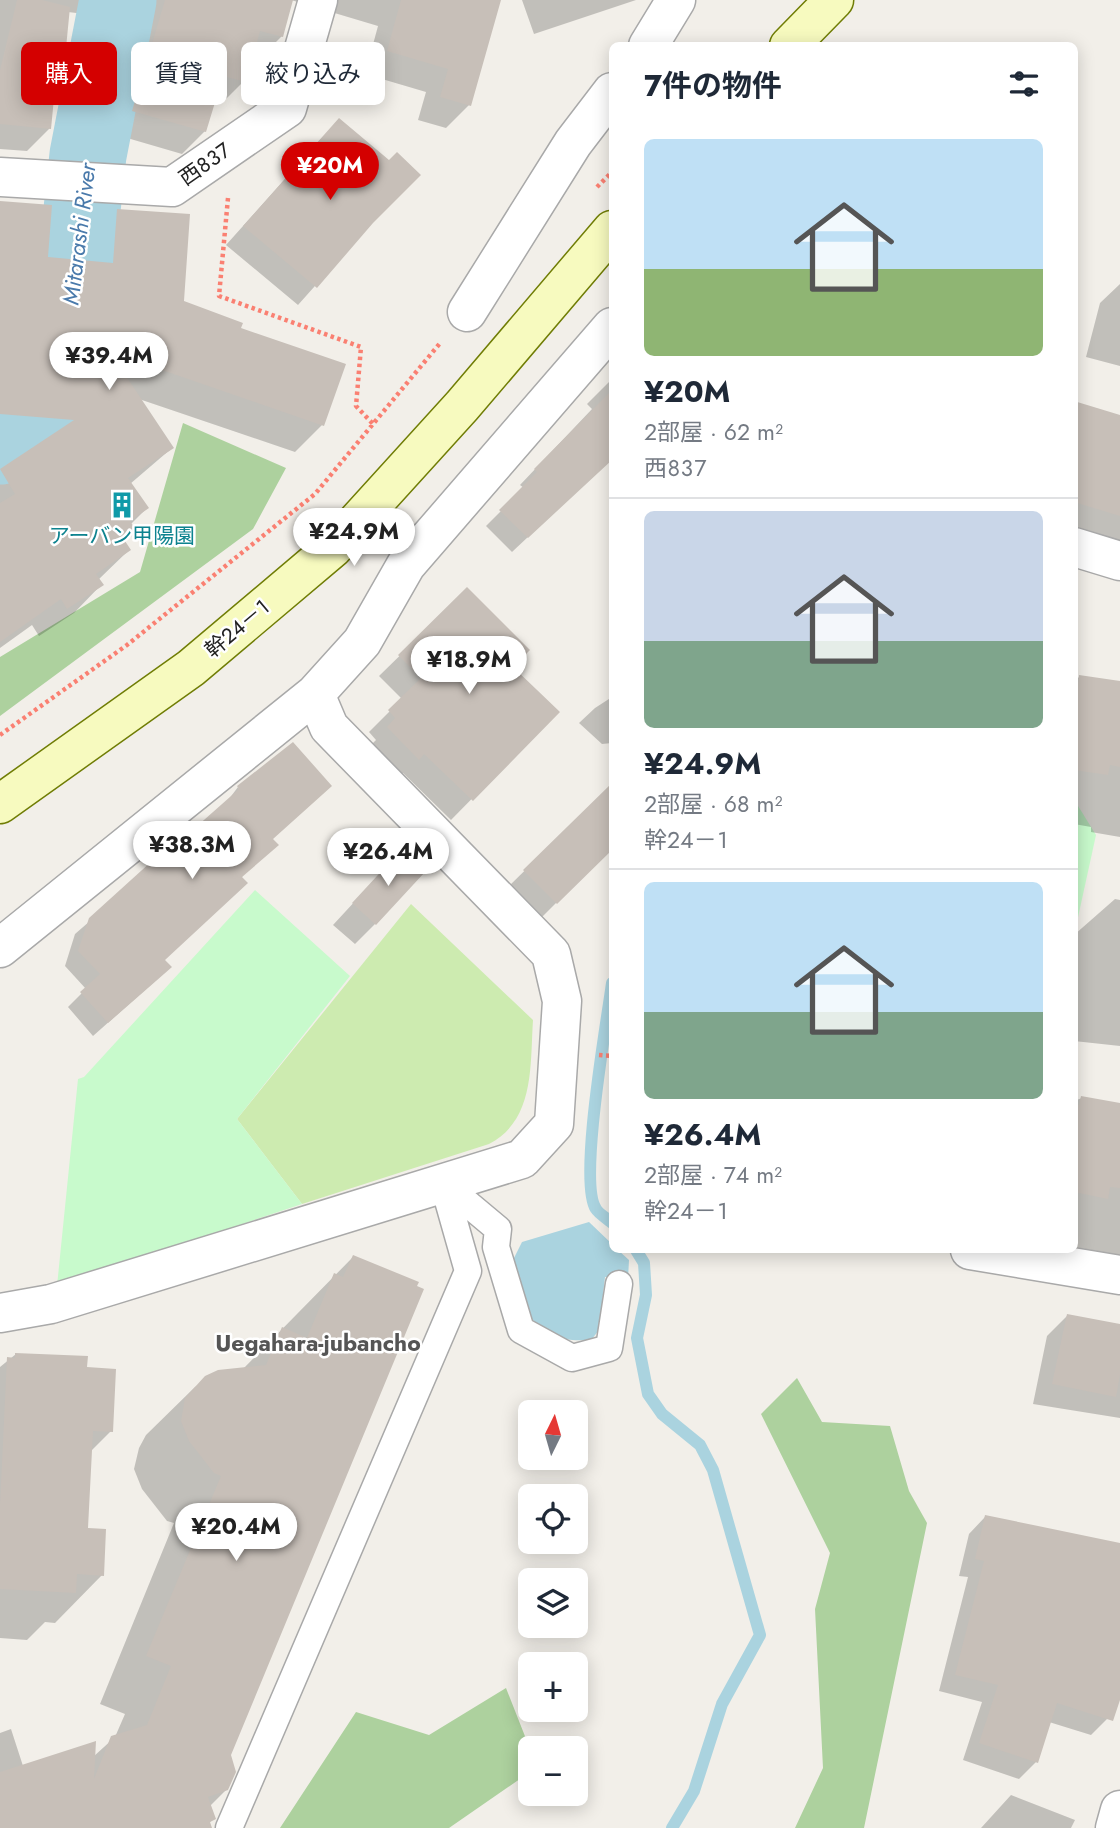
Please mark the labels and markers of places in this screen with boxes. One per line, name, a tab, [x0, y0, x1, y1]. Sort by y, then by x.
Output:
pin: ¥20M	[289, 142, 371, 202]
pin: ¥39.4M	[52, 332, 166, 392]
building icon: アーバン甲陽園	[107, 490, 137, 520]
pin: ¥24.9M	[297, 508, 411, 568]
place label: アーバン甲陽園	[49, 521, 195, 551]
pin: ¥18.9M	[412, 636, 526, 696]
pin: ¥38.3M	[135, 822, 249, 881]
pin: ¥26.4M	[331, 828, 445, 888]
pin: ¥20.4M	[179, 1504, 293, 1563]

